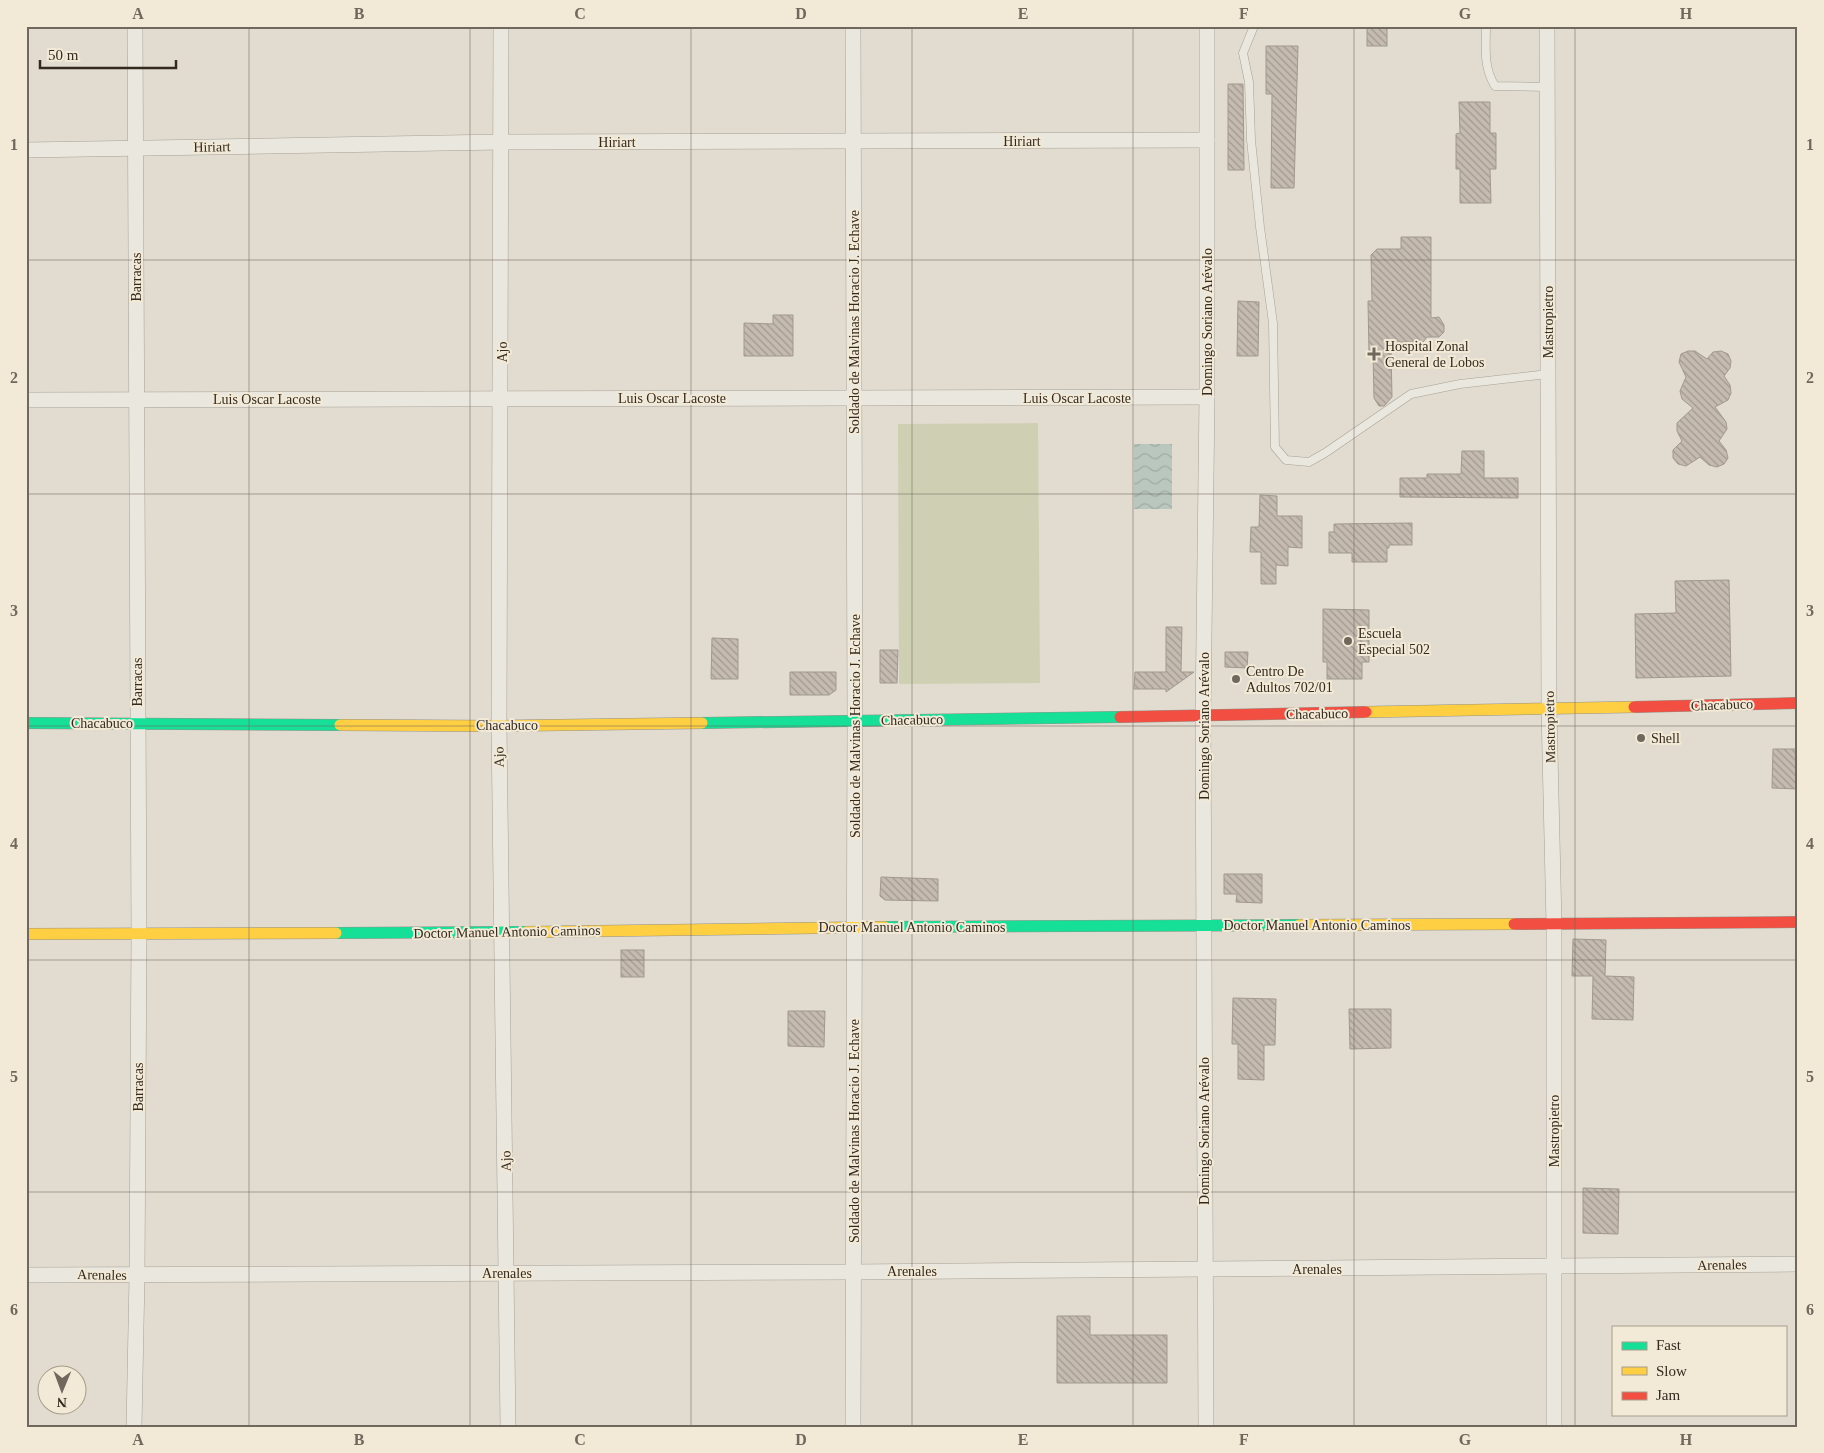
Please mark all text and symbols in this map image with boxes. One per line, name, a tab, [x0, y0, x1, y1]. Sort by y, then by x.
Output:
text: A	[132, 5, 144, 22]
text: B	[354, 5, 365, 22]
text: C	[574, 5, 586, 22]
text: D	[795, 5, 807, 22]
text: E	[1018, 5, 1028, 22]
text: F	[1239, 5, 1249, 22]
text: G	[1459, 5, 1472, 22]
text: H	[1680, 5, 1693, 22]
scale bar	[40, 38, 176, 70]
text: 50 m	[48, 47, 79, 63]
street label: Hiriart	[1003, 134, 1041, 149]
street label: Hiriart	[598, 135, 636, 150]
text: 1	[10, 136, 18, 153]
text: 1	[1806, 136, 1814, 153]
street label: Hiriart	[193, 139, 231, 155]
street label: Soldado de Malvinas Horacio J. Echave	[847, 210, 862, 434]
street label: Domingo Soriano Arévalo	[1200, 248, 1215, 396]
street label: Barracas	[129, 253, 144, 301]
street label: Mastropietro	[1541, 286, 1556, 358]
place label: Hospital Zonal General de Lobos	[1385, 339, 1485, 370]
street label: Ajo	[495, 342, 510, 363]
marker: Hospital Zonal General de Lobos	[1367, 347, 1381, 361]
text: 2	[10, 369, 18, 386]
text: 2	[1806, 369, 1814, 386]
street label: Luis Oscar Lacoste	[618, 391, 726, 406]
street label: Luis Oscar Lacoste	[1023, 391, 1131, 406]
street label: Luis Oscar Lacoste	[213, 392, 321, 407]
text: 3	[10, 602, 18, 619]
text: 3	[1806, 602, 1814, 619]
street label: Soldado de Malvinas Horacio J. Echave	[848, 614, 863, 838]
place label: Escuela Especial 502	[1358, 626, 1430, 657]
marker: Escuela Especial 502	[1342, 635, 1354, 647]
street label: Domingo Soriano Arévalo	[1197, 652, 1212, 800]
street label: Barracas	[130, 658, 145, 706]
place label: Centro De Adultos 702/01	[1246, 664, 1333, 695]
marker: Centro De Adultos 702/01	[1230, 673, 1242, 685]
street label: Mastropietro	[1542, 691, 1558, 763]
street label: Chacabuco	[1691, 696, 1753, 714]
street label: Chacabuco	[1286, 706, 1348, 722]
street label: Chacabuco	[881, 712, 943, 728]
street label: Chacabuco	[71, 716, 133, 731]
street label: Chacabuco	[476, 718, 538, 733]
place label: Shell	[1651, 731, 1680, 746]
marker: Shell	[1635, 732, 1647, 744]
street label: Ajo	[491, 746, 507, 768]
text: 4	[10, 835, 18, 852]
text: 4	[1806, 835, 1814, 852]
street label: Doctor Manuel Antonio Caminos	[1223, 918, 1411, 933]
street label: Doctor Manuel Antonio Caminos	[818, 920, 1006, 935]
street label: Doctor Manuel Antonio Caminos	[413, 923, 601, 941]
street label: Soldado de Malvinas Horacio J. Echave	[847, 1019, 862, 1243]
street label: Domingo Soriano Arévalo	[1197, 1057, 1212, 1205]
street label: Barracas	[131, 1063, 146, 1111]
text: 5	[10, 1068, 18, 1085]
text: 5	[1806, 1068, 1814, 1085]
street label: Mastropietro	[1547, 1095, 1562, 1167]
street label: Ajo	[498, 1150, 514, 1172]
street label: Arenales	[1697, 1257, 1747, 1273]
street label: Arenales	[1292, 1262, 1342, 1277]
street label: Arenales	[887, 1264, 937, 1279]
street label: Arenales	[482, 1266, 532, 1281]
street label: Arenales	[77, 1267, 127, 1283]
text: 6	[10, 1301, 18, 1318]
text: 6	[1806, 1301, 1814, 1318]
legend	[1612, 1326, 1786, 1416]
text: Fast	[1656, 1337, 1682, 1353]
text: Slow	[1656, 1363, 1687, 1379]
north arrow	[38, 1366, 88, 1416]
text: Jam	[1656, 1387, 1680, 1403]
text: N	[57, 1395, 67, 1410]
text: A	[132, 1431, 144, 1448]
text: B	[354, 1431, 365, 1448]
text: C	[574, 1431, 586, 1448]
text: D	[795, 1431, 807, 1448]
text: E	[1018, 1431, 1028, 1448]
text: F	[1239, 1431, 1249, 1448]
text: G	[1459, 1431, 1472, 1448]
text: H	[1680, 1431, 1693, 1448]

